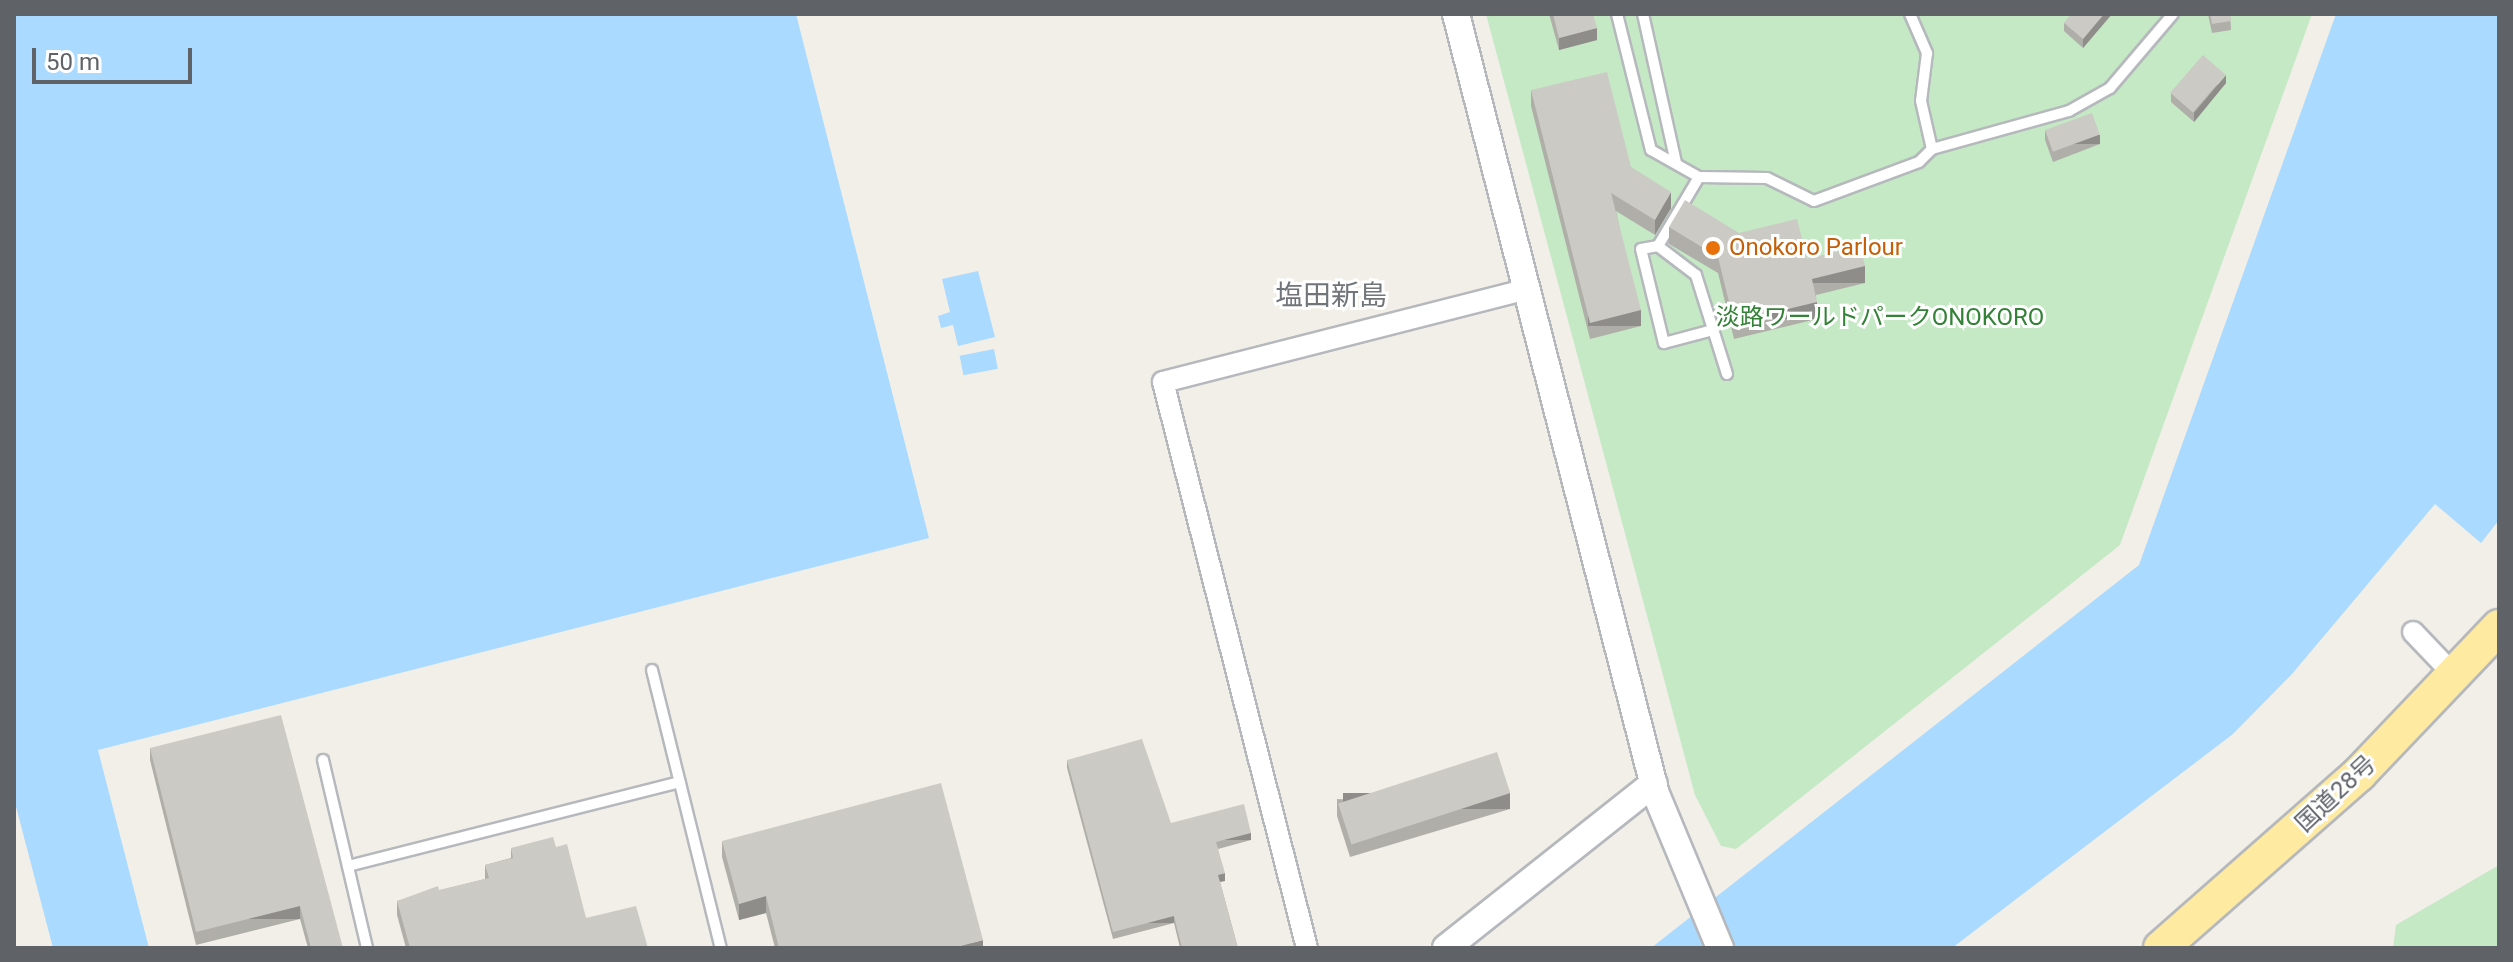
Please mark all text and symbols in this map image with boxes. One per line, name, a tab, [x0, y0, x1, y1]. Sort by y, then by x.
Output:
scale bar	[36, 32, 196, 82]
text: 50 m	[46, 48, 100, 76]
place label: Onokoro Parlour	[1729, 234, 1903, 262]
marker: Onokoro Parlour	[1704, 239, 1722, 257]
district label: 塩田新島	[1275, 279, 1387, 313]
park label: 淡路ワールドパークONOKORO	[1716, 304, 2044, 332]
street label: 国道28号	[2290, 750, 2382, 838]

